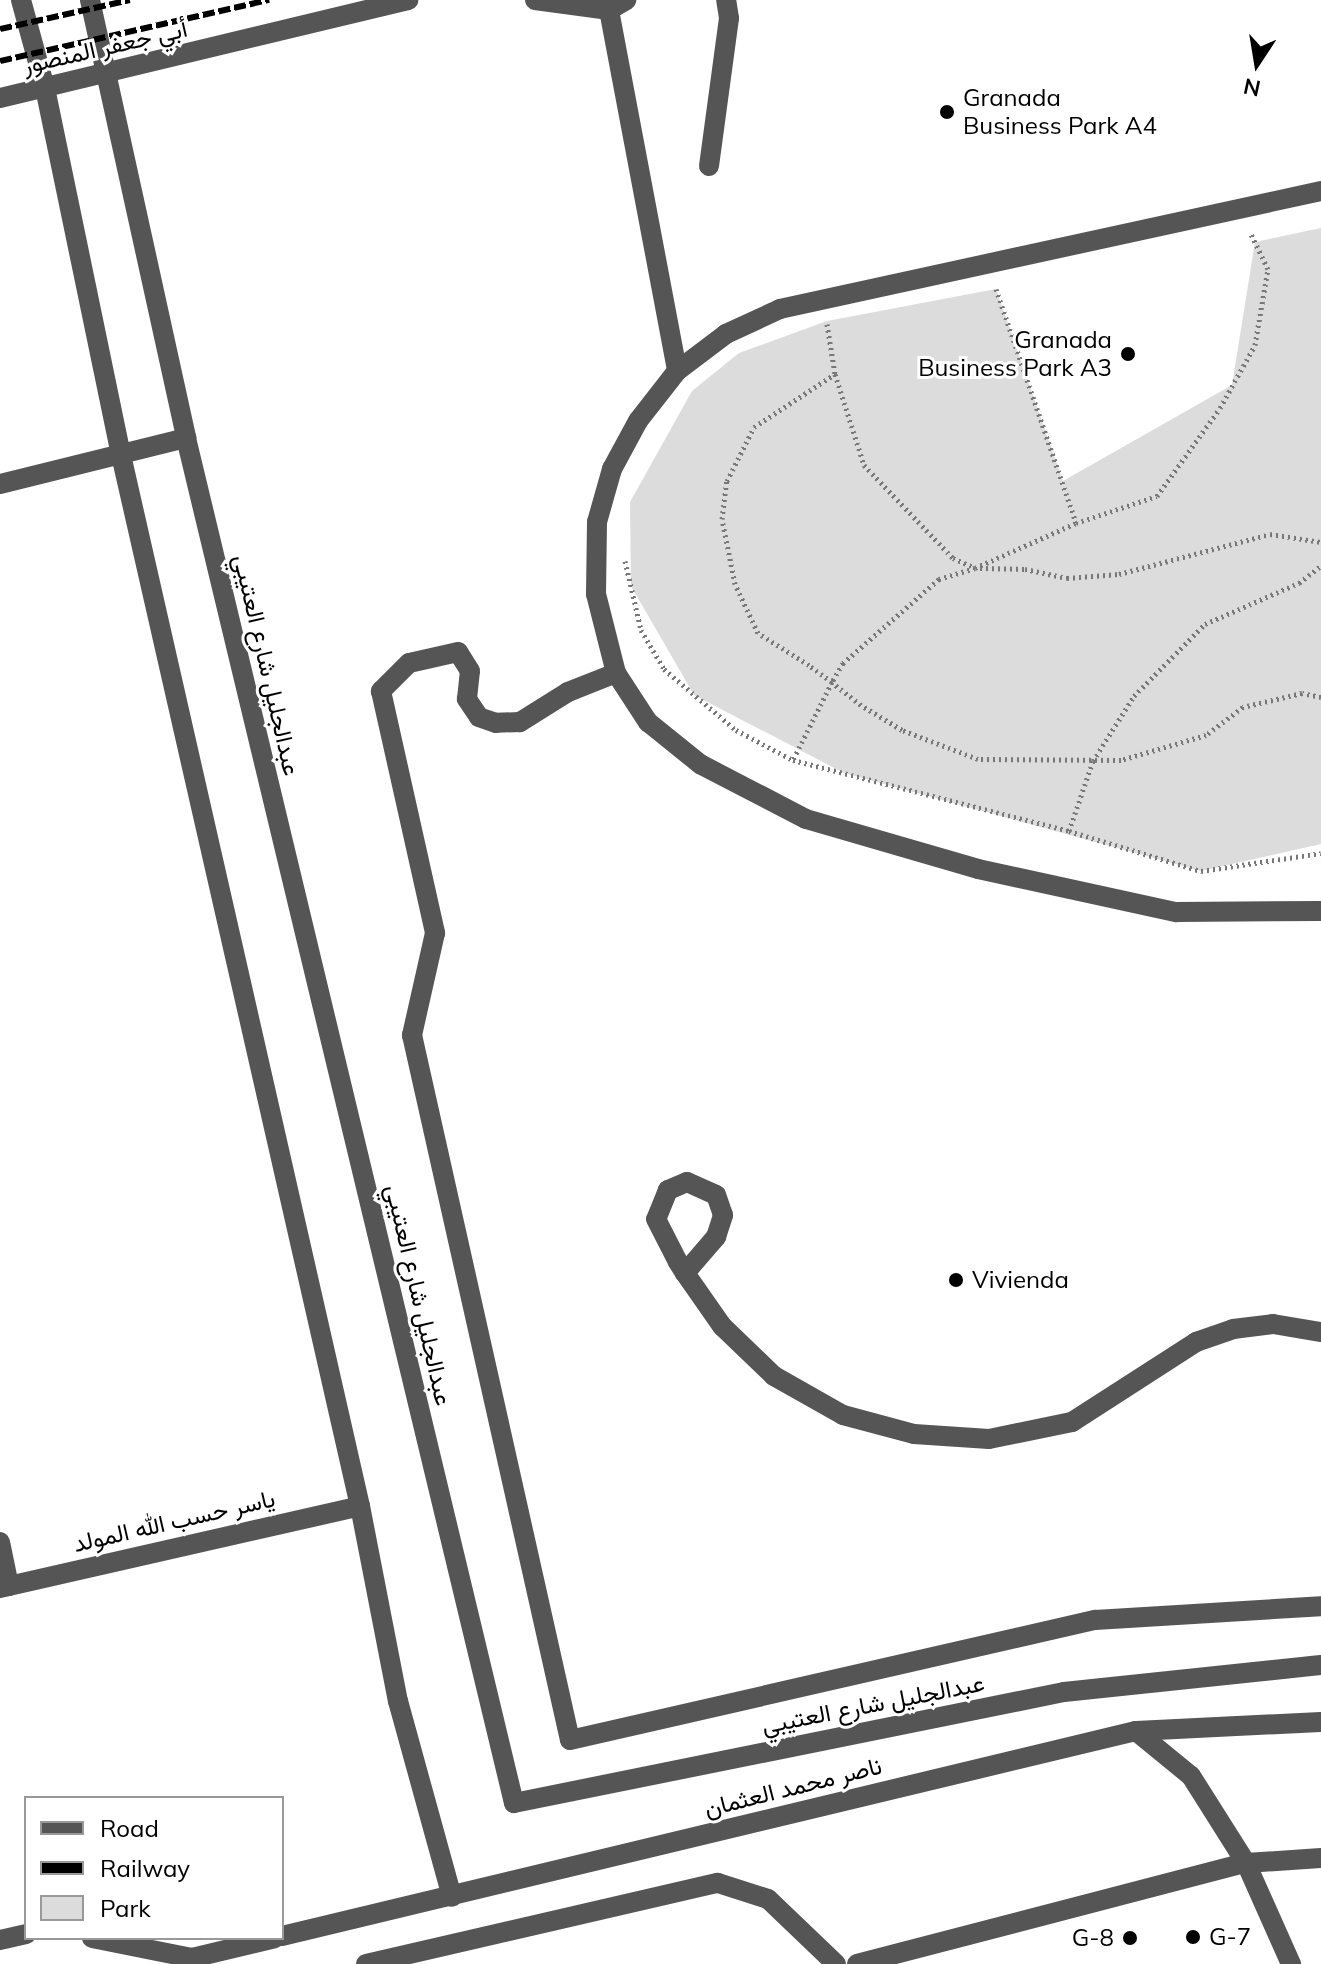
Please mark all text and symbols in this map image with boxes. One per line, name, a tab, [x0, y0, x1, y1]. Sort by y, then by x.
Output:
street label: أبي جعفر المنصور	[20, 14, 190, 80]
north arrow	[1217, 24, 1297, 104]
text: N	[1241, 72, 1263, 103]
place label: Granada Business Park A4	[963, 84, 1157, 140]
marker: Granada Business Park A4	[938, 103, 956, 121]
place label: Granada Business Park A3	[918, 326, 1112, 382]
marker: Granada Business Park A3	[1119, 345, 1137, 363]
street label: عبدالجليل شارع العتيبي	[228, 552, 306, 778]
street label: عبدالجليل شارع العتيبي	[380, 1182, 458, 1408]
place label: Vivienda	[972, 1266, 1069, 1294]
marker: Vivienda	[947, 1271, 965, 1289]
street label: ياسر حسب الله المولد	[70, 1484, 278, 1558]
street label: عبدالجليل شارع العتيبي	[759, 1668, 987, 1740]
street label: ناصر محمد العثمان	[701, 1751, 885, 1823]
legend	[24, 1796, 284, 1940]
text: Road	[100, 1813, 159, 1843]
text: Railway	[100, 1853, 190, 1883]
text: Park	[100, 1893, 151, 1923]
place label: G-7	[1209, 1923, 1251, 1951]
place label: G-8	[1072, 1924, 1114, 1952]
marker: G-7	[1184, 1928, 1202, 1946]
marker: G-8	[1121, 1929, 1139, 1947]

